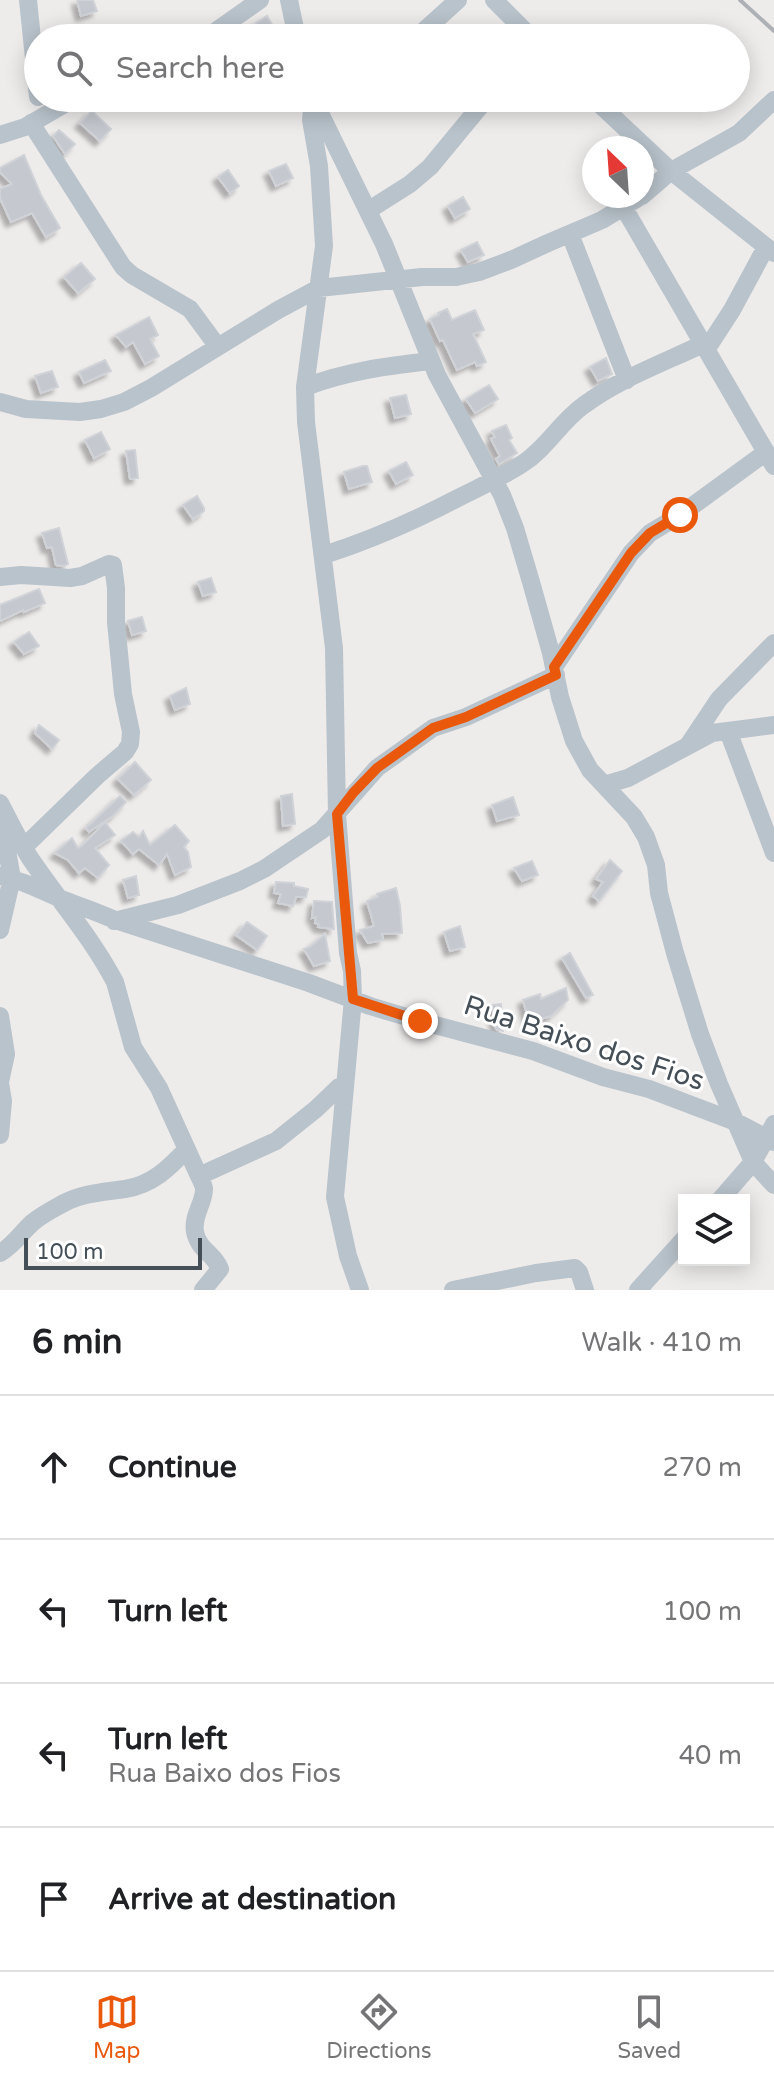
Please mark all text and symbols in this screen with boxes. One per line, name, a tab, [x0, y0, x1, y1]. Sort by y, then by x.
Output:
search box	[24, 24, 750, 112]
icon: search	[52, 46, 96, 90]
text: Search here	[116, 50, 285, 87]
north arrow	[582, 136, 654, 208]
route start	[662, 497, 698, 533]
street label: Rua Baixo dos Fios	[459, 988, 709, 1098]
route end	[402, 1003, 438, 1039]
map controls	[678, 1194, 750, 1266]
button: layers	[678, 1194, 750, 1266]
scale bar	[24, 1234, 202, 1270]
text: 100 m	[36, 1239, 103, 1265]
text: 6 min	[32, 1322, 123, 1363]
text: Walk · 410 m	[582, 1327, 742, 1358]
icon: ahead	[32, 1445, 76, 1489]
text: Continue	[108, 1449, 237, 1486]
text: 270 m	[662, 1452, 742, 1483]
icon: left	[32, 1589, 76, 1633]
text: Turn left	[108, 1593, 227, 1630]
text: 100 m	[662, 1596, 742, 1627]
text: Turn left	[108, 1721, 227, 1758]
icon: left	[32, 1733, 76, 1777]
text: 40 m	[679, 1740, 742, 1771]
text: Rua Baixo dos Fios	[108, 1758, 341, 1789]
icon: arrive	[32, 1877, 76, 1921]
text: Arrive at destination	[108, 1881, 396, 1918]
tab: Map	[93, 1990, 140, 2064]
tab: Directions	[326, 1990, 432, 2064]
tab: Saved	[617, 1990, 681, 2064]

